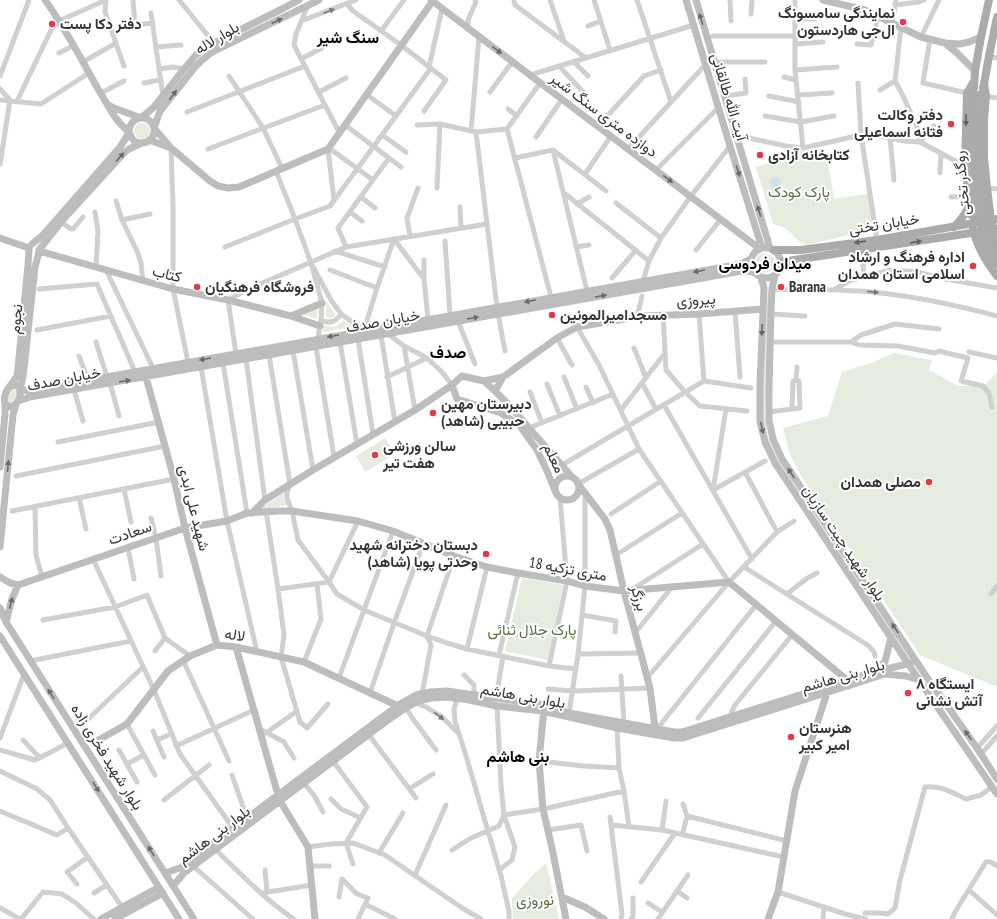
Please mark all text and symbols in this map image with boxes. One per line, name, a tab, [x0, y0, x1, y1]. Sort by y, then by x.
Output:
place label: نمایندگی سامسونگ ال‌جی هاردستون	[778, 3, 895, 39]
one-way arrow	[323, 7, 335, 13]
one-way arrow	[698, 13, 704, 25]
place label: دفتر دکا پست	[60, 14, 142, 34]
street label: بلوار لاله	[191, 17, 242, 58]
marker: نمایندگی سامسونگ ال‌جی هاردستون	[898, 17, 908, 27]
one-way arrow	[271, 18, 283, 24]
marker: دفتر دکا پست	[47, 19, 57, 29]
district label: سنگ شیر	[316, 27, 379, 48]
one-way arrow	[492, 46, 502, 54]
street label: آیت الله طالقانی	[706, 51, 752, 145]
street label: دوازده متری سنگ شیر	[546, 67, 662, 162]
one-way arrow	[168, 89, 177, 100]
place label: دفتر وکالت فتانه اسماعیلی	[854, 105, 943, 141]
one-way arrow	[963, 114, 969, 127]
marker: دفتر وکالت فتانه اسماعیلی	[946, 119, 956, 129]
place label: کتابخانه آزادی	[768, 145, 850, 164]
marker: کتابخانه آزادی	[755, 150, 765, 160]
street label: روگذر تختی	[949, 150, 975, 216]
one-way arrow	[115, 152, 125, 162]
one-way arrow	[735, 166, 741, 178]
one-way arrow	[663, 175, 673, 183]
park label: پارک کودک	[768, 182, 830, 202]
one-way arrow	[756, 204, 762, 216]
street label: خیابان تختی	[847, 209, 921, 239]
one-way arrow	[854, 239, 866, 245]
one-way arrow	[910, 239, 922, 245]
place label: اداره فرهنگ و ارشاد اسلامی استان همدان	[838, 247, 965, 283]
district label: میدان فردوسی	[718, 253, 812, 274]
street label: کتاب	[151, 261, 184, 286]
marker: اداره فرهنگ و ارشاد اسلامی استان همدان	[968, 261, 978, 271]
one-way arrow	[693, 268, 706, 274]
place label: فروشگاه فرهنگیان	[205, 277, 314, 296]
place label: Barana	[789, 277, 826, 296]
marker: فروشگاه فرهنگیان	[192, 282, 202, 292]
marker: Barana	[776, 282, 786, 292]
street label: پیروزی	[676, 289, 716, 311]
one-way arrow	[867, 289, 879, 296]
one-way arrow	[595, 292, 608, 298]
one-way arrow	[524, 298, 536, 304]
street label: نجوم	[4, 303, 28, 335]
street label: خیابان صدف	[345, 305, 421, 336]
place label: مسجدامیرالمونین	[560, 305, 667, 324]
marker: مسجدامیرالمونین	[547, 310, 557, 320]
one-way arrow	[467, 315, 480, 321]
one-way arrow	[759, 324, 765, 337]
one-way arrow	[327, 333, 339, 339]
district label: صدف	[430, 342, 466, 362]
one-way arrow	[199, 356, 211, 362]
street label: خیابان صدف	[25, 362, 102, 395]
one-way arrow	[119, 377, 131, 383]
place label: دبیرستان مهین حبیبی (شاهد)	[441, 394, 532, 430]
marker: دبیرستان مهین حبیبی (شاهد)	[428, 408, 438, 418]
one-way arrow	[760, 422, 766, 434]
place label: سالن ورزشی هفت تیر	[382, 436, 456, 472]
street label: معلم	[538, 440, 570, 476]
marker: سالن ورزشی هفت تیر	[370, 450, 380, 460]
one-way arrow	[5, 460, 12, 472]
street label: شهید علی ابدی	[174, 463, 214, 553]
one-way arrow	[787, 468, 795, 478]
place label: مصلی همدان	[841, 472, 921, 491]
marker: مصلی همدان	[924, 477, 934, 487]
street label: بلوار شهید چیت سازیان	[798, 481, 890, 605]
street label: سعادت	[106, 516, 154, 549]
place label: دبستان دخترانه شهید وحدتی پویا (شاهد)	[350, 535, 478, 572]
marker: دبستان دخترانه شهید وحدتی پویا (شاهد)	[481, 549, 491, 559]
street label: 18 متری تزکیه	[527, 552, 609, 586]
street label: برزگر	[627, 582, 652, 613]
one-way arrow	[8, 597, 14, 609]
park label: پارک جلال ثنائی	[488, 620, 576, 640]
one-way arrow	[891, 622, 898, 634]
street label: لاله	[224, 624, 247, 645]
street label: بلوار بنی هاشم	[799, 655, 887, 697]
place label: ایستگاه ۸ آتش نشانی	[916, 674, 983, 710]
street label: بلوار بنی هاشم	[479, 679, 567, 713]
one-way arrow	[48, 688, 55, 699]
marker: ایستگاه ۸ آتش نشانی	[903, 688, 913, 698]
street label: بلوار شهید فخری زاده	[66, 700, 148, 814]
one-way arrow	[434, 712, 445, 720]
place label: هنرستان امیر کبیر	[798, 718, 852, 754]
one-way arrow	[964, 730, 972, 740]
marker: هنرستان امیر کبیر	[786, 732, 796, 742]
district label: بنی هاشم	[487, 746, 550, 767]
one-way arrow	[92, 782, 100, 792]
street label: بلوار بنی هاشم	[174, 801, 254, 869]
one-way arrow	[147, 846, 155, 856]
park label: نوروزی	[516, 890, 554, 910]

